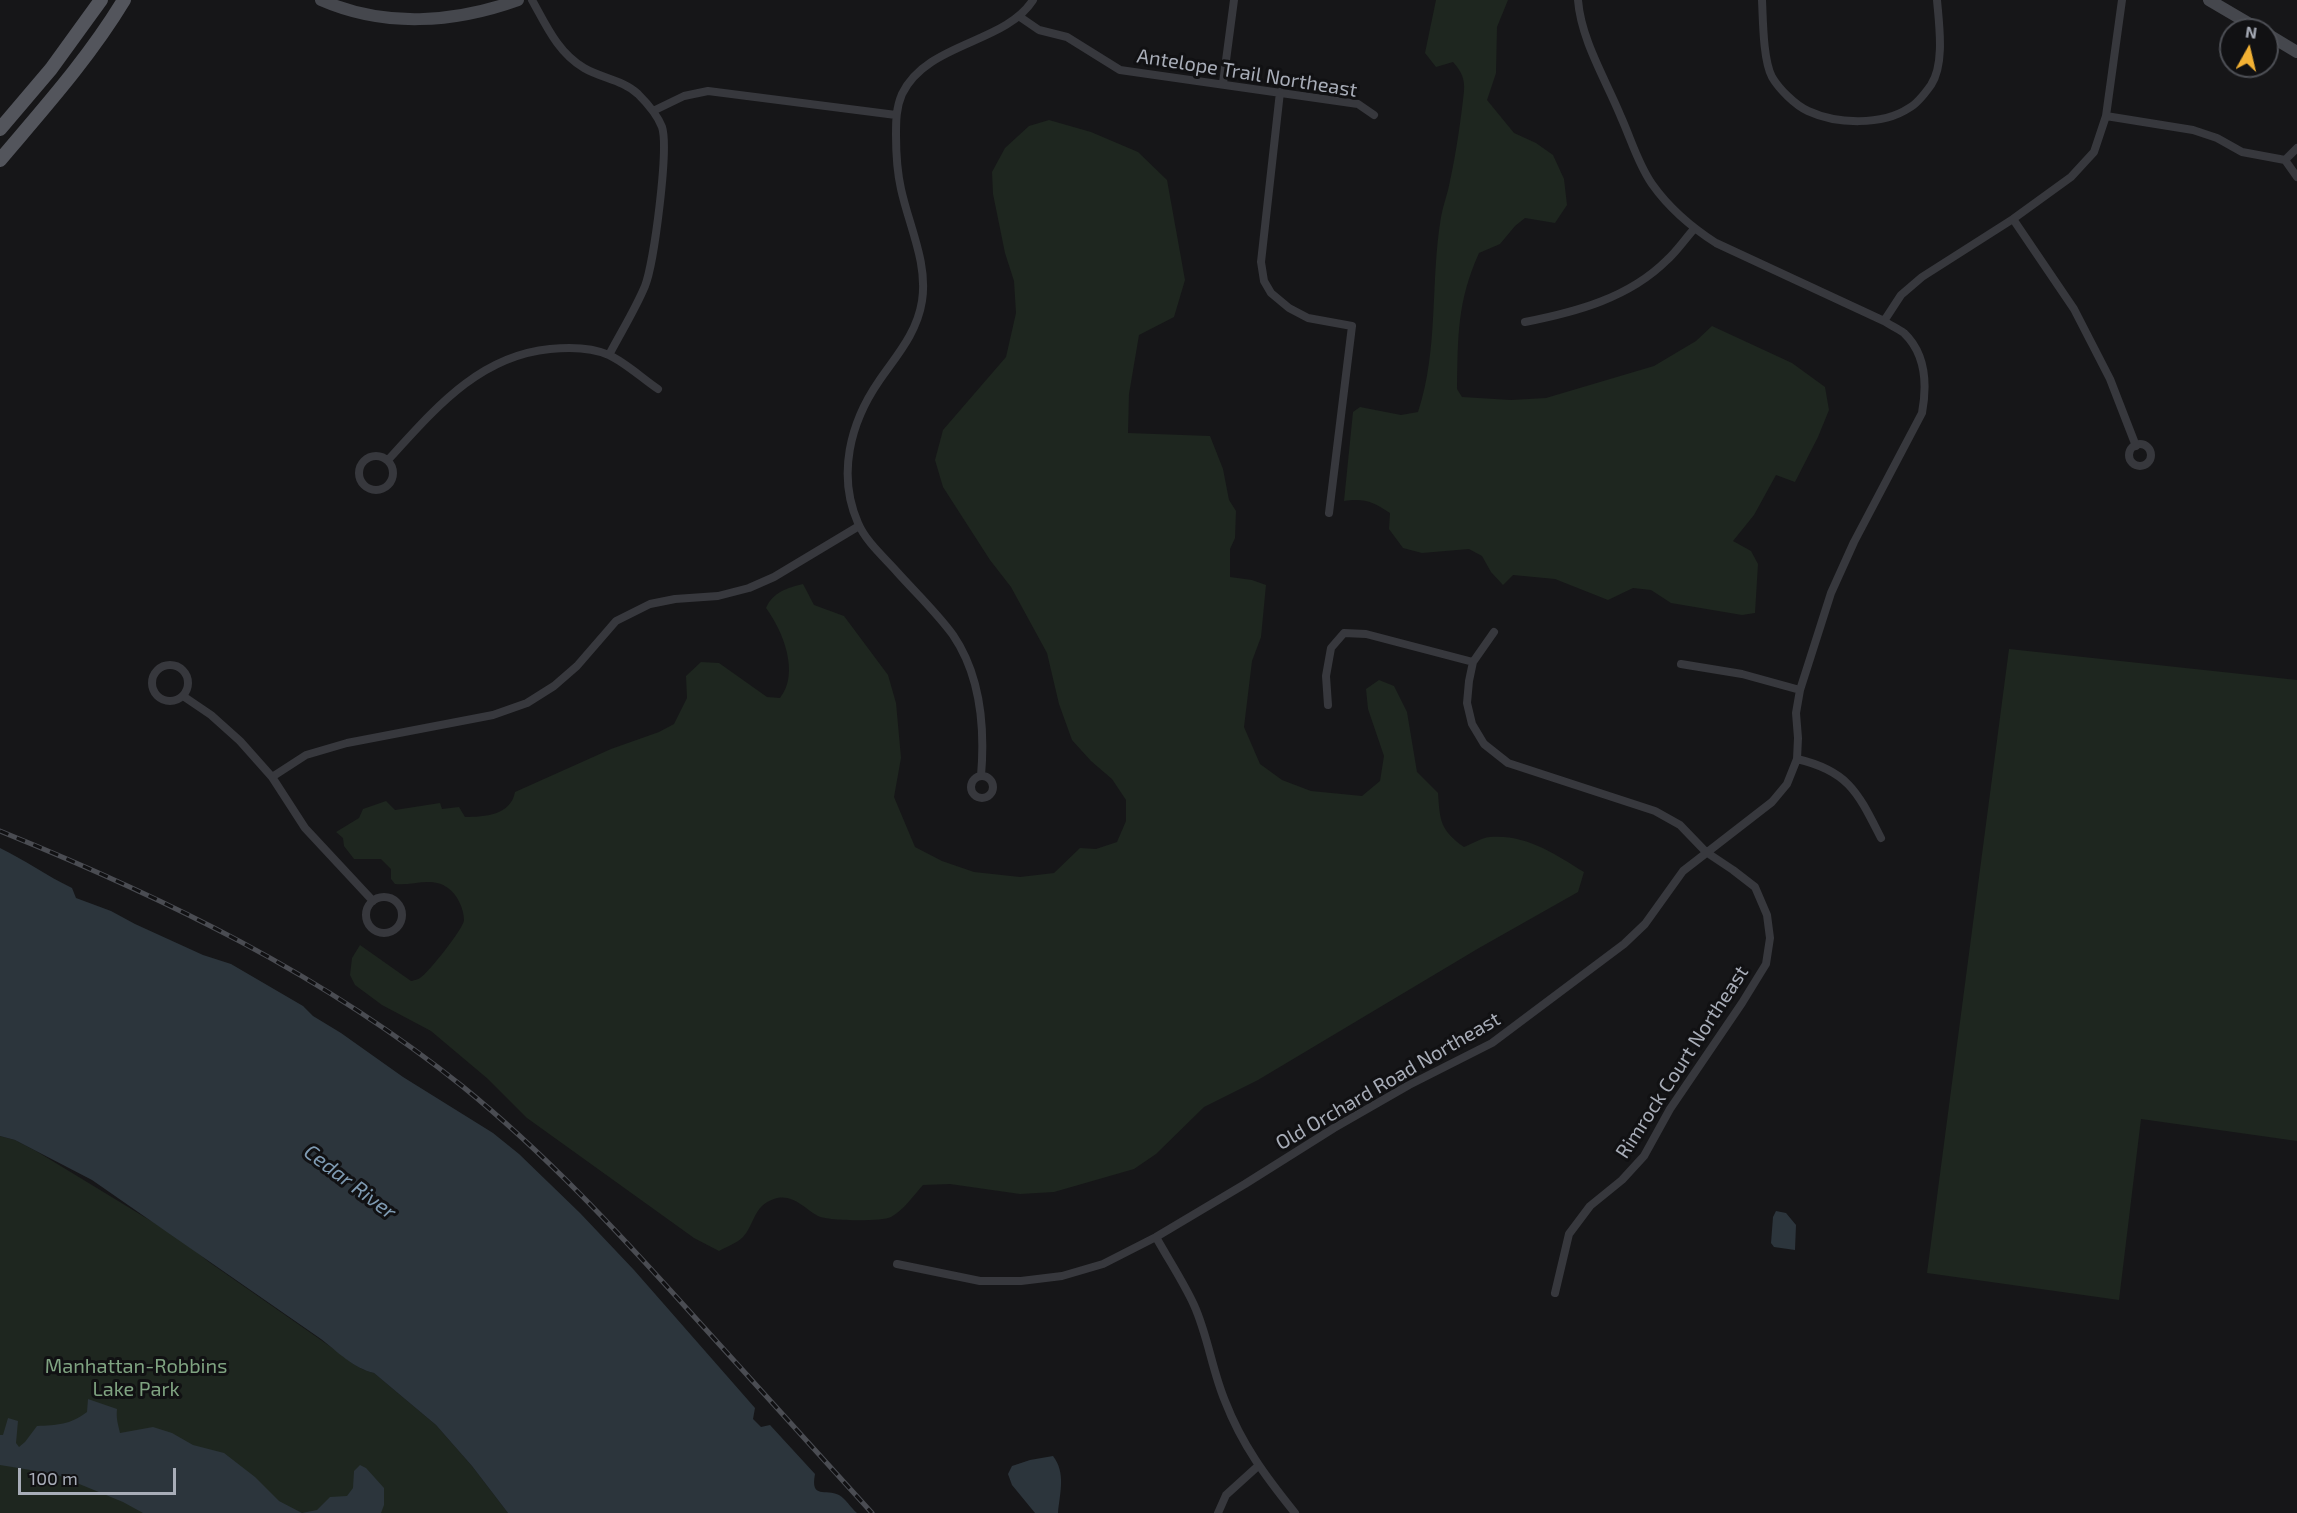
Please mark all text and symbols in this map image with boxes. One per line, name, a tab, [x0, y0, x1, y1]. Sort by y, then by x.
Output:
north arrow	[2219, 18, 2279, 78]
text: N	[2244, 21, 2258, 42]
street label: Antelope Trail Northeast	[1135, 44, 1359, 102]
street label: Rimrock Court Northeast	[1611, 961, 1753, 1163]
street label: Old Orchard Road Northeast	[1271, 1007, 1505, 1155]
water label: Cedar River	[299, 1139, 401, 1225]
park label: Manhattan-Robbins Lake Park	[45, 1354, 227, 1401]
scale bar	[21, 1456, 178, 1494]
text: 100 m	[29, 1467, 78, 1489]

